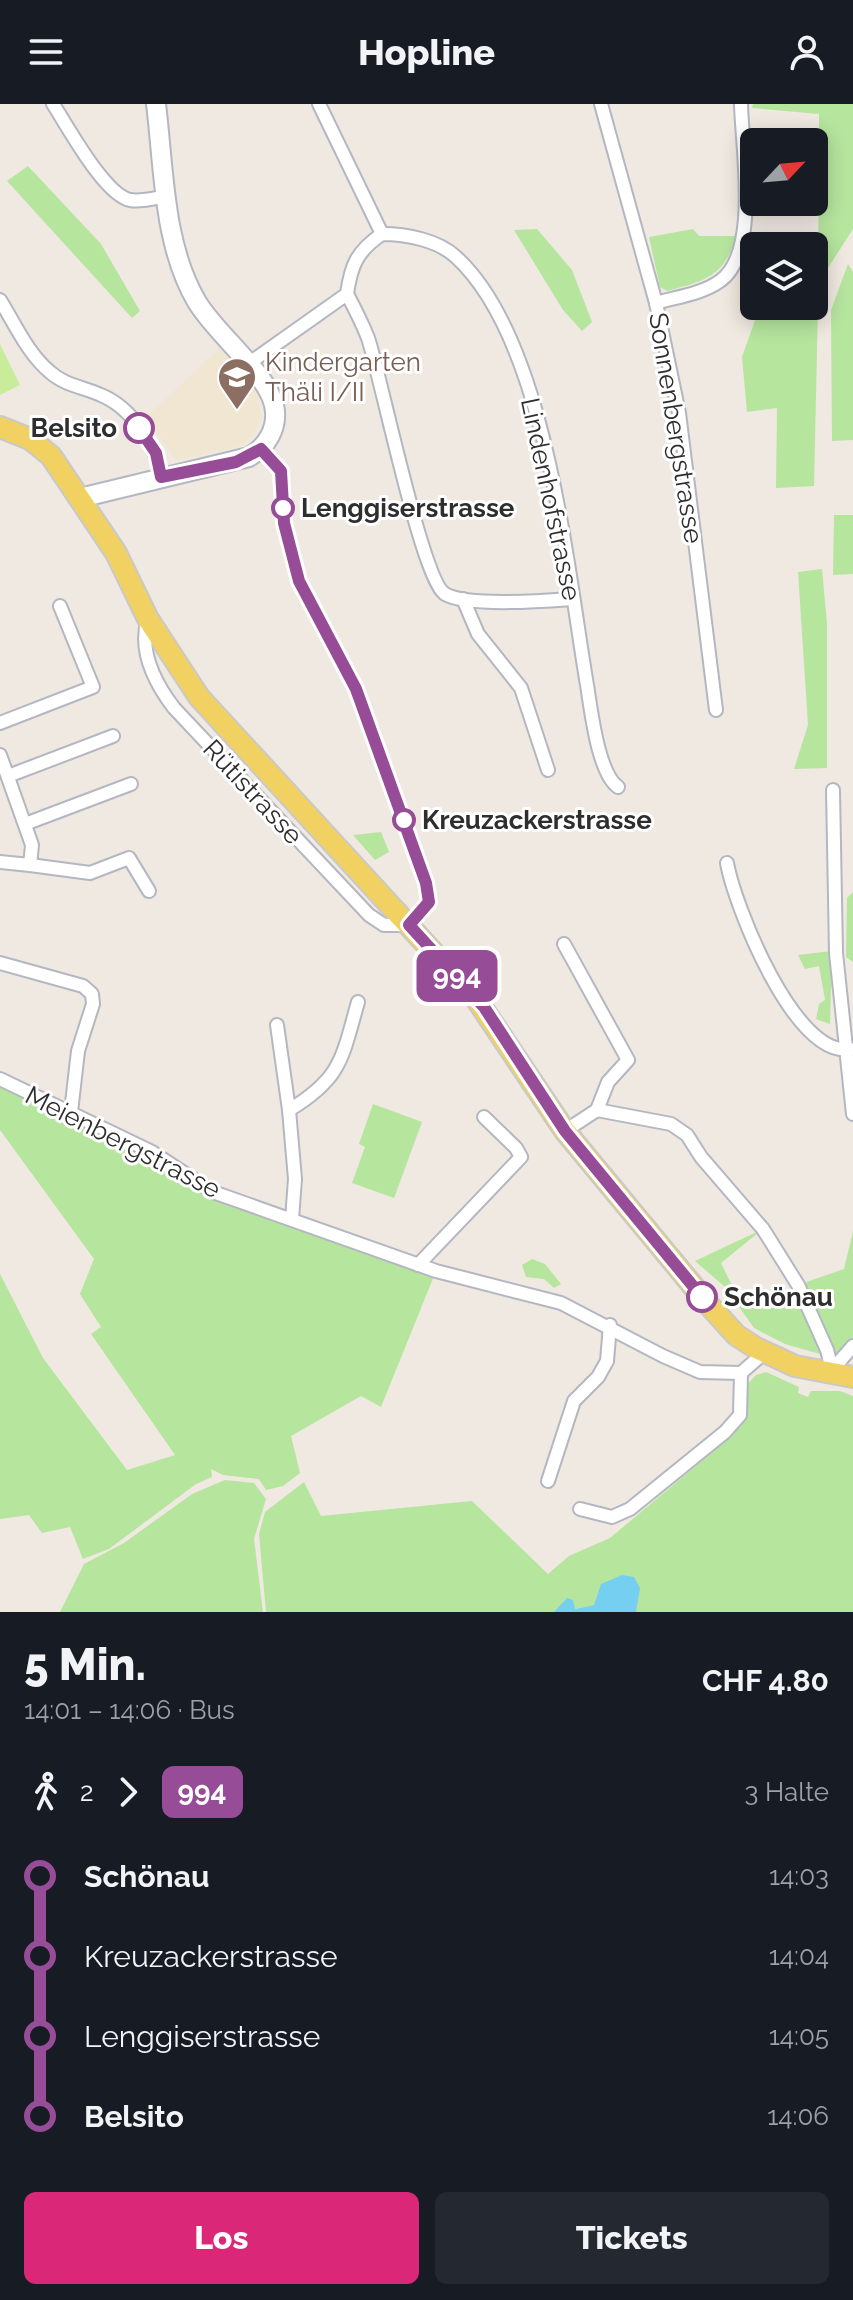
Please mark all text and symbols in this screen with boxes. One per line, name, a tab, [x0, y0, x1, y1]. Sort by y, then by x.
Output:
icon: menu	[24, 30, 68, 74]
icon: person	[785, 30, 829, 74]
text: Hopline	[358, 31, 495, 73]
north arrow	[740, 128, 828, 216]
map controls	[740, 128, 828, 320]
button: layers	[740, 232, 828, 320]
street label: Sonnenbergstrasse	[643, 311, 709, 545]
place label: Kindergarten Thäli I/II	[265, 347, 421, 407]
school or university icon: Kindergarten Thäli I/II	[216, 356, 258, 411]
street label: Lindenhofstrasse	[515, 395, 587, 603]
place label: Belsito	[30, 413, 117, 443]
marker: Belsito	[124, 413, 154, 443]
place label: Lenggiserstrasse	[301, 493, 515, 523]
marker: Lenggiserstrasse	[272, 497, 294, 519]
street label: Rütistrasse	[197, 734, 309, 850]
place label: Kreuzackerstrasse	[422, 805, 652, 835]
marker: Kreuzackerstrasse	[393, 809, 415, 831]
line badge: 994	[411, 950, 503, 1002]
text: 994	[433, 959, 481, 992]
street label: Meienbergstrasse	[20, 1080, 226, 1204]
marker: Schönau	[687, 1282, 717, 1312]
place label: Schönau	[724, 1282, 833, 1312]
text: 5 Min.	[24, 1639, 146, 1690]
text: CHF 4.80	[702, 1663, 829, 1698]
text: 14:01 – 14:06 · Bus	[24, 1695, 235, 1725]
icon: walk	[24, 1770, 68, 1814]
icon: forward	[106, 1770, 150, 1814]
text: 994	[178, 1775, 227, 1808]
text: 2	[80, 1777, 94, 1807]
text: 3 Halte	[744, 1777, 829, 1807]
text: Schönau	[84, 1859, 210, 1894]
text: 14:03	[769, 1861, 829, 1891]
text: Kreuzackerstrasse	[84, 1939, 338, 1974]
text: 14:04	[769, 1941, 829, 1971]
text: Lenggiserstrasse	[84, 2019, 320, 2054]
text: 14:05	[769, 2021, 829, 2051]
text: Belsito	[84, 2099, 184, 2134]
text: 14:06	[767, 2101, 829, 2131]
button: Los	[24, 2192, 419, 2284]
button: Tickets	[435, 2192, 829, 2284]

